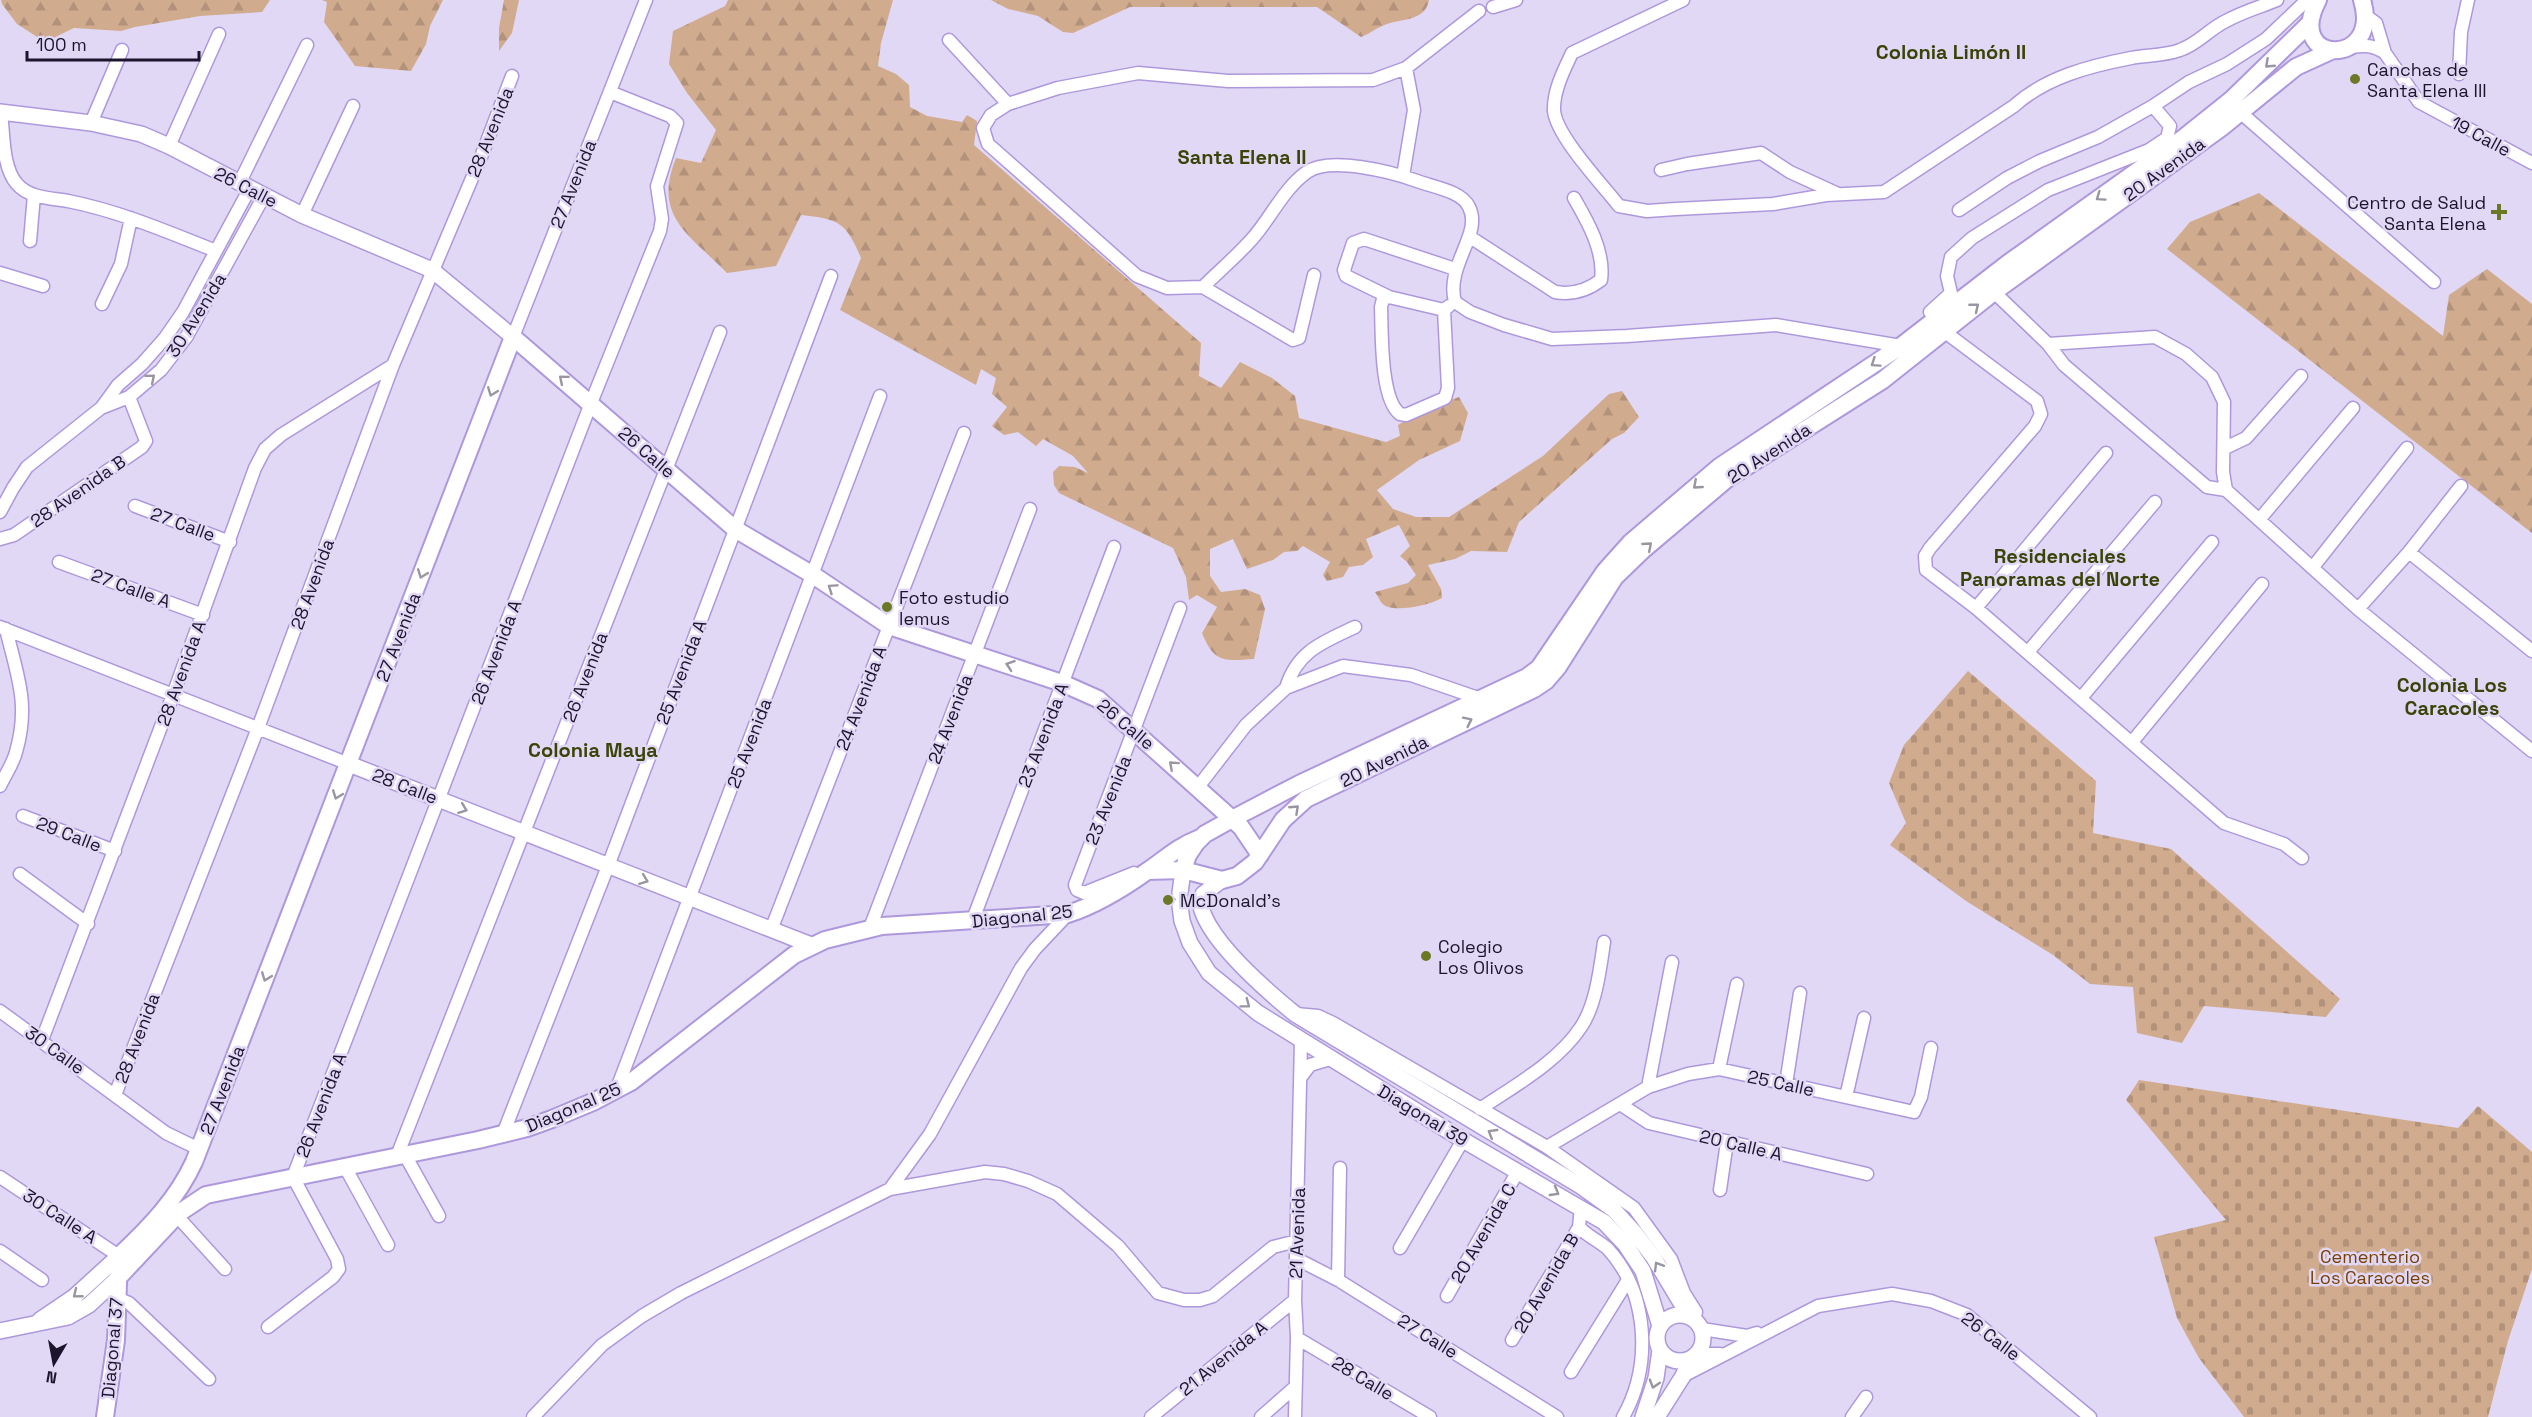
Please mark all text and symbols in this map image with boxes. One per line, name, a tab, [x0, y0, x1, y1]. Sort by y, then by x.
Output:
scale bar	[27, 24, 200, 62]
text: 100 m	[36, 33, 87, 56]
district label: Colonia Limón II	[1876, 39, 2026, 65]
one-way arrow	[2265, 57, 2276, 68]
place label: Canchas de Santa Elena III	[2367, 58, 2487, 102]
marker: Canchas de Santa Elena III	[2348, 72, 2362, 86]
street label: 28 Avenida	[462, 84, 518, 180]
street label: 19 Calle	[2447, 111, 2515, 161]
street label: 20 Avenida	[2119, 132, 2209, 206]
street label: 27 Avenida	[545, 136, 601, 232]
district label: Santa Elena II	[1178, 144, 1306, 170]
street label: 26 Calle	[211, 161, 281, 213]
one-way arrow	[2095, 190, 2106, 201]
place label: Centro de Salud Santa Elena	[2347, 191, 2486, 235]
marker: Centro de Salud Santa Elena	[2490, 203, 2508, 221]
street label: 30 Avenida	[161, 269, 231, 361]
one-way arrow	[1968, 304, 1979, 315]
one-way arrow	[1871, 356, 1882, 367]
one-way arrow	[144, 374, 155, 385]
one-way arrow	[559, 376, 570, 387]
one-way arrow	[487, 386, 499, 397]
street label: 20 Avenida	[1723, 417, 1815, 489]
street label: 26 Calle	[614, 421, 680, 483]
street label: 28 Avenida B	[26, 450, 130, 532]
one-way arrow	[1694, 478, 1704, 489]
street label: 27 Calle	[148, 502, 218, 546]
street label: 28 Avenida	[285, 535, 339, 633]
one-way arrow	[1641, 542, 1652, 553]
district label: Residenciales Panoramas del Norte	[1960, 543, 2160, 592]
street label: 27 Calle A	[88, 563, 174, 613]
one-way arrow	[417, 568, 430, 579]
one-way arrow	[828, 584, 839, 595]
place label: Foto estudio lemus	[899, 586, 1009, 630]
street label: 27 Avenida	[370, 589, 426, 685]
street label: 26 Avenida A	[465, 596, 527, 708]
marker: Foto estudio lemus	[880, 600, 894, 614]
street label: 25 Avenida A	[651, 616, 711, 728]
street label: 28 Avenida A	[151, 617, 211, 729]
street label: 26 Avenida	[557, 629, 613, 725]
street label: 24 Avenida A	[831, 642, 891, 754]
one-way arrow	[1005, 660, 1015, 673]
street label: 24 Avenida	[922, 671, 978, 767]
district label: Colonia Los Caracoles	[2397, 672, 2507, 721]
street label: 23 Avenida A	[1013, 679, 1073, 791]
street label: 26 Calle	[1093, 693, 1159, 755]
street label: 25 Avenida	[721, 695, 777, 791]
one-way arrow	[1462, 716, 1473, 728]
street label: 20 Avenida	[1336, 730, 1432, 792]
district label: Colonia Maya	[528, 737, 658, 763]
street label: 23 Avenida	[1080, 752, 1136, 848]
one-way arrow	[1170, 761, 1180, 772]
street label: 28 Calle	[369, 763, 441, 809]
one-way arrow	[332, 790, 345, 800]
one-way arrow	[456, 802, 467, 814]
one-way arrow	[1288, 805, 1299, 816]
street label: 29 Calle	[33, 811, 105, 857]
one-way arrow	[638, 873, 649, 885]
place label: McDonald's	[1180, 889, 1281, 912]
marker: McDonald's	[1161, 893, 1175, 907]
street label: Diagonal 25	[970, 899, 1074, 933]
place label: Colegio Los Olivos	[1438, 935, 1524, 979]
marker: Colegio Los Olivos	[1419, 949, 1433, 963]
one-way arrow	[261, 971, 274, 982]
street label: 28 Avenida	[109, 990, 165, 1086]
one-way arrow	[1239, 996, 1250, 1007]
street label: 30 Calle	[21, 1021, 89, 1079]
street label: 27 Avenida	[194, 1042, 250, 1138]
street label: 26 Avenida A	[290, 1049, 352, 1161]
street label: 25 Calle	[1746, 1065, 1816, 1101]
street label: Diagonal 25	[522, 1077, 624, 1137]
street label: Diagonal 39	[1374, 1079, 1472, 1151]
street label: 20 Calle A	[1697, 1124, 1785, 1166]
one-way arrow	[1488, 1128, 1498, 1140]
street label: 20 Avenida C	[1445, 1179, 1521, 1287]
street label: 30 Calle A	[18, 1183, 102, 1249]
one-way arrow	[1549, 1185, 1559, 1197]
street label: 21 Avenida	[1284, 1187, 1310, 1279]
street label: 20 Avenida B	[1508, 1229, 1584, 1337]
park label: Cementerio Los Caracoles	[2310, 1245, 2430, 1289]
one-way arrow	[1654, 1262, 1666, 1272]
one-way arrow	[73, 1287, 84, 1298]
street label: Diagonal 37	[96, 1297, 128, 1399]
street label: 26 Calle	[1957, 1306, 2025, 1366]
street label: 27 Calle	[1394, 1309, 1462, 1363]
street label: 21 Avenida A	[1174, 1315, 1272, 1401]
north arrow	[24, 1333, 84, 1393]
street label: 28 Calle	[1328, 1351, 1398, 1405]
text: N	[44, 1366, 59, 1389]
one-way arrow	[1649, 1378, 1661, 1389]

